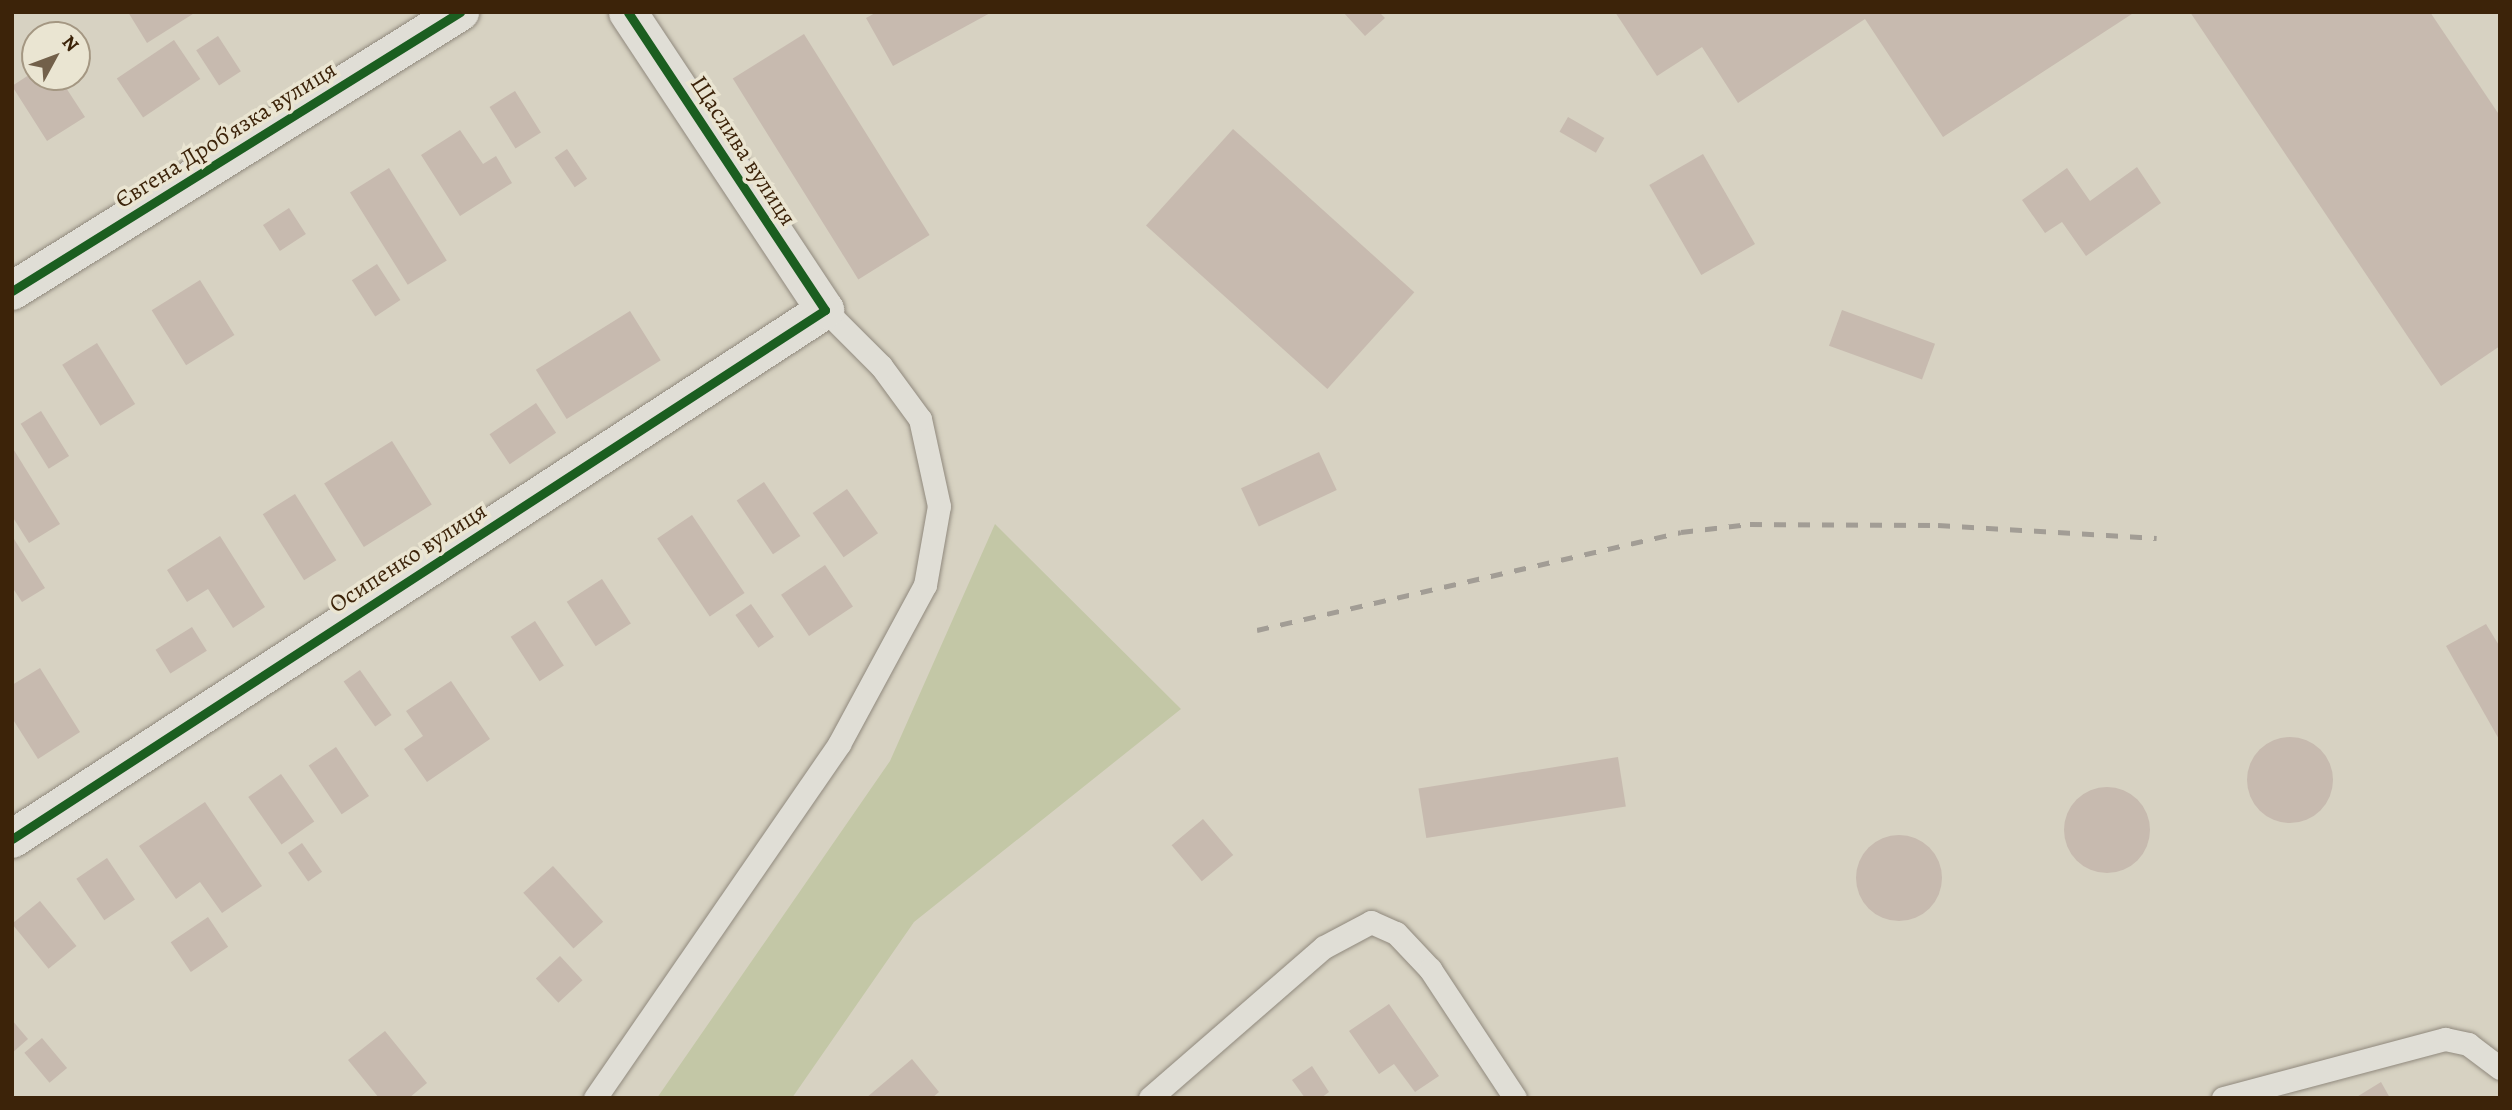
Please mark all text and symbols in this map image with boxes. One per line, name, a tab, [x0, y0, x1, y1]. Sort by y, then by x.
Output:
north arrow	[21, 21, 91, 91]
text: N	[56, 30, 85, 57]
street label: Євгена Дроб’язка вулиця	[110, 55, 342, 215]
street label: Щаслива вулиця	[684, 71, 802, 231]
street label: Осипенко вулиця	[324, 496, 492, 620]

